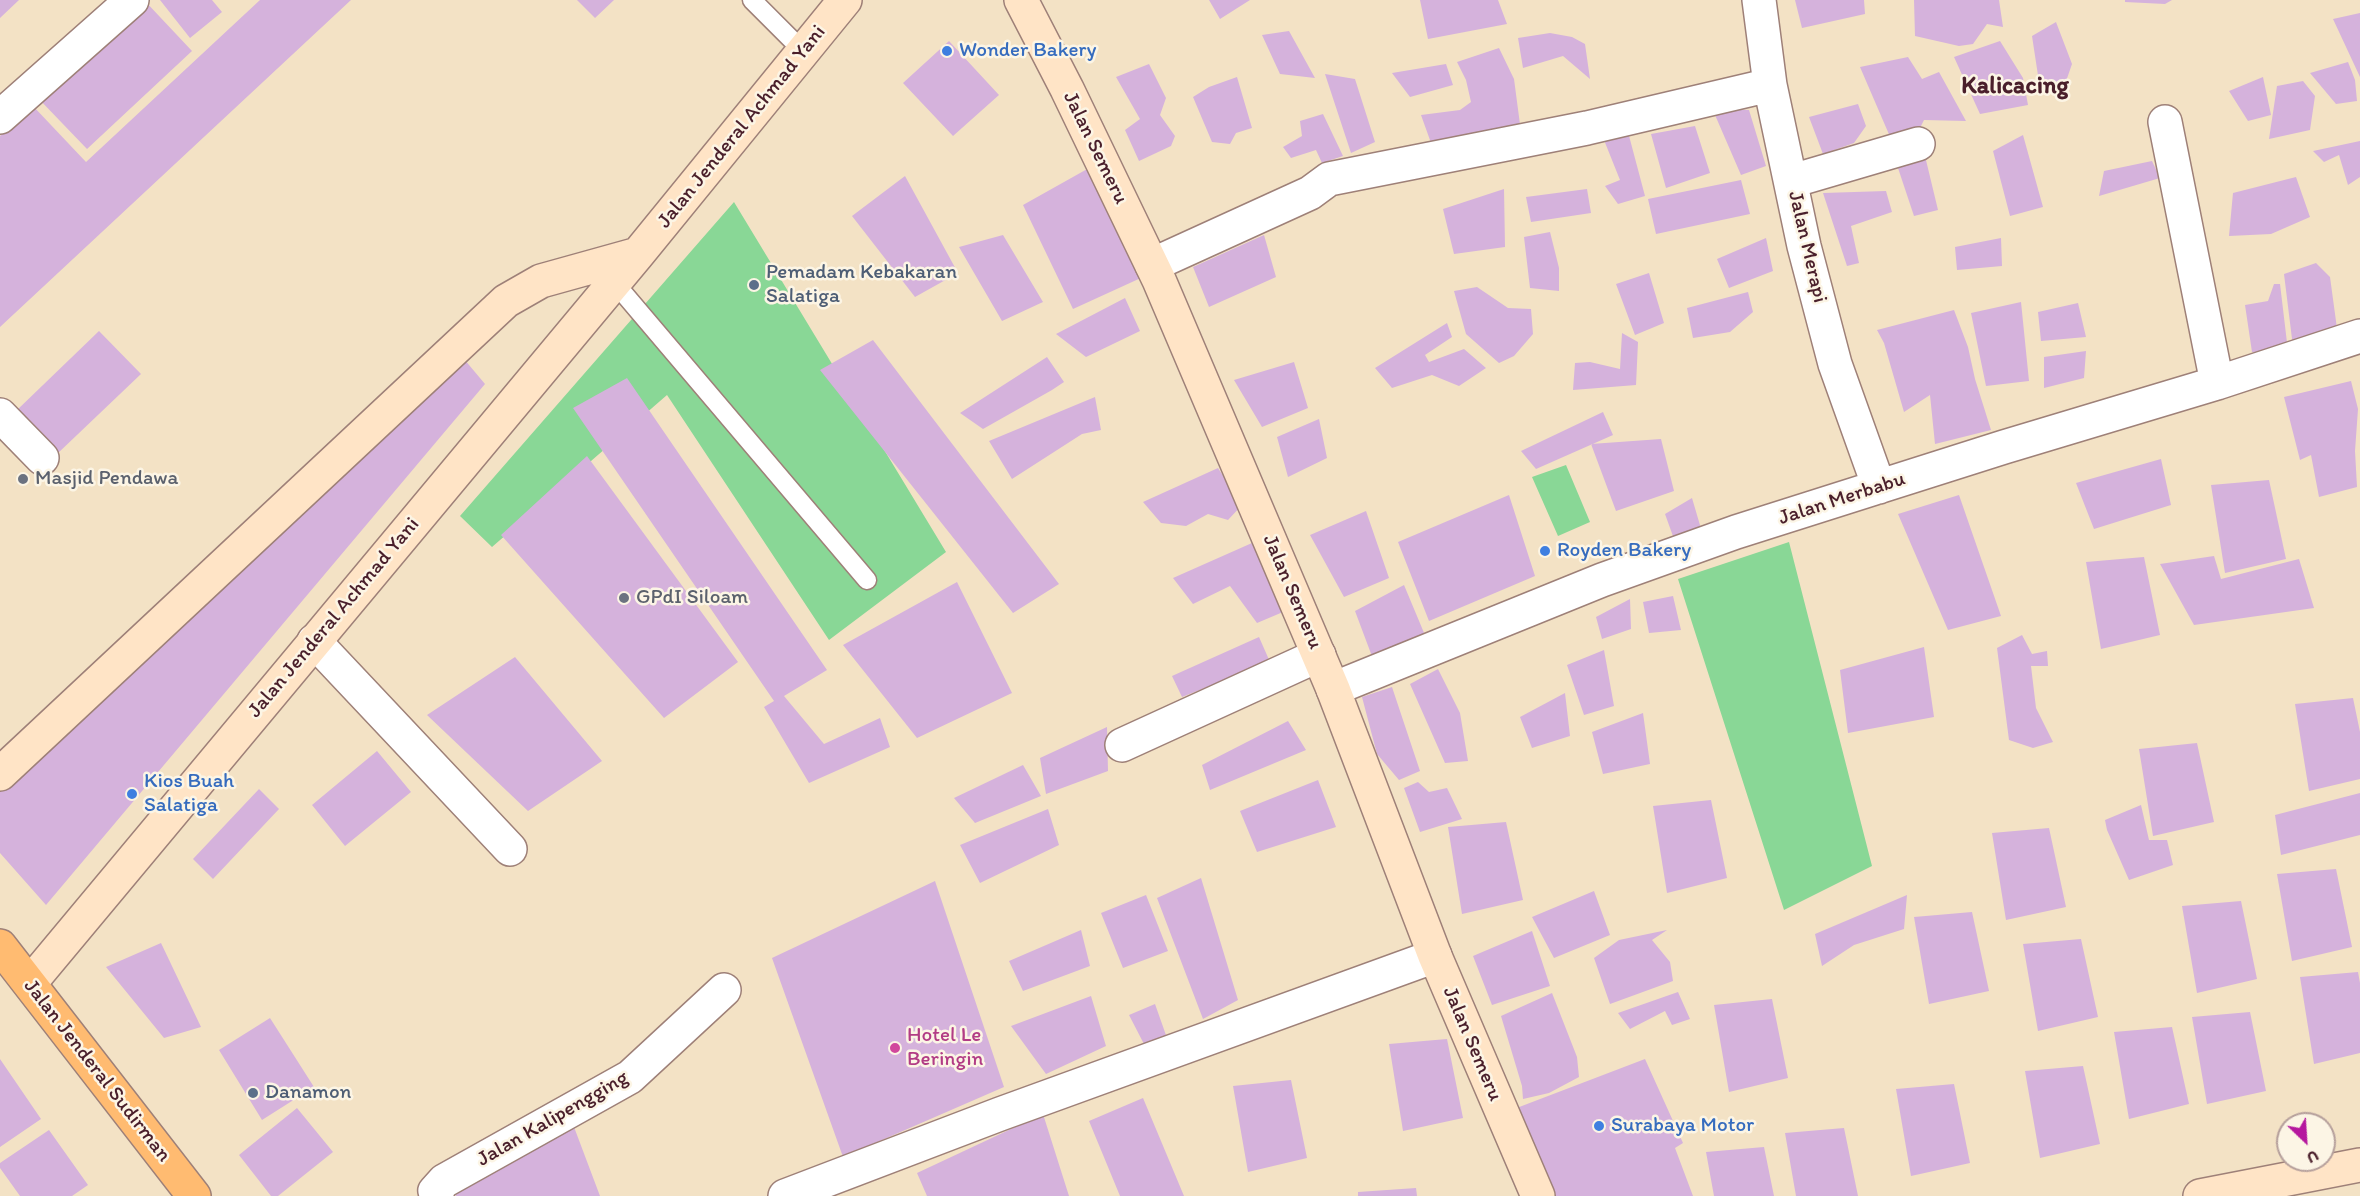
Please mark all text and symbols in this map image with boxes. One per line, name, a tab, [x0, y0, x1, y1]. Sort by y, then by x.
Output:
street label: Jalan Jenderal Achmad Yani	[652, 20, 832, 234]
place label: Wonder Bakery	[959, 38, 1096, 64]
marker: Wonder Bakery	[940, 44, 954, 58]
district label: Kalicacing	[1961, 73, 2069, 101]
street label: Jalan Semeru	[1057, 88, 1133, 208]
street label: Jalan Merapi	[1782, 189, 1832, 305]
place label: Pemadam Kebakaran Salatiga	[766, 260, 957, 310]
marker: Pemadam Kebakaran Salatiga	[747, 278, 761, 292]
place label: Masjid Pendawa	[35, 466, 179, 492]
street label: Jalan Merbabu	[1775, 467, 1909, 531]
marker: Masjid Pendawa	[16, 472, 30, 486]
street label: Jalan Jenderal Achmad Yani	[243, 513, 425, 723]
street label: Jalan Semeru	[1257, 531, 1327, 653]
place label: Royden Bakery	[1557, 538, 1691, 564]
marker: Royden Bakery	[1538, 544, 1552, 558]
place label: GPdI Siloam	[636, 585, 748, 611]
marker: GPdI Siloam	[617, 591, 631, 605]
place label: Kios Buah Salatiga	[144, 769, 234, 819]
marker: Kios Buah Salatiga	[125, 787, 139, 801]
street label: Jalan Jenderal Sudirman	[18, 975, 176, 1167]
street label: Jalan Semeru	[1437, 983, 1507, 1105]
place label: Hotel Le Beringin	[907, 1023, 983, 1073]
marker: Hotel Le Beringin	[888, 1041, 902, 1055]
street label: Jalan Kalipengging	[473, 1065, 633, 1173]
place label: Danamon	[265, 1080, 352, 1106]
marker: Danamon	[246, 1086, 260, 1100]
north arrow	[2276, 1112, 2336, 1172]
place label: Surabaya Motor	[1611, 1113, 1754, 1139]
marker: Surabaya Motor	[1592, 1119, 1606, 1133]
text: U	[2304, 1146, 2322, 1168]

